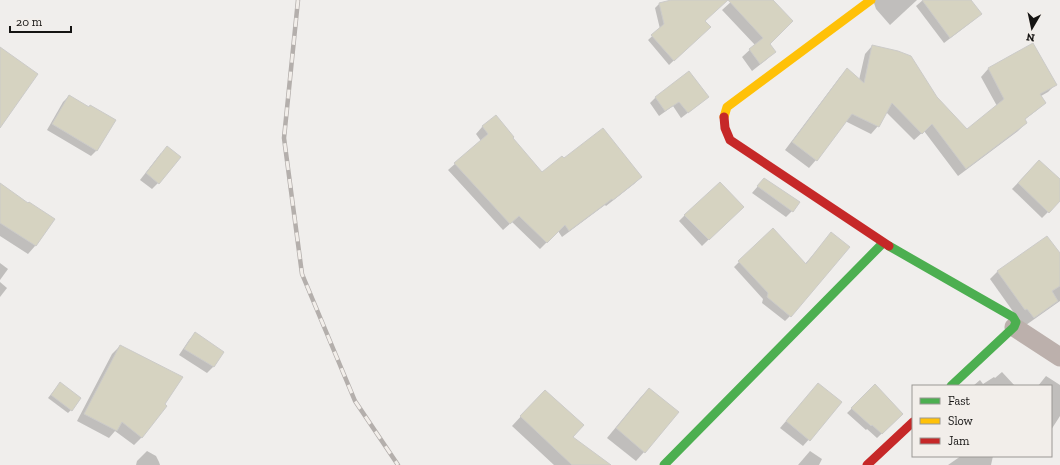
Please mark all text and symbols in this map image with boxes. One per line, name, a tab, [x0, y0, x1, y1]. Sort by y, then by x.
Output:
scale bar	[10, 8, 71, 34]
north arrow	[1012, 8, 1052, 48]
text: 20 m	[16, 15, 43, 29]
text: N	[1025, 30, 1036, 44]
legend	[912, 385, 1052, 457]
text: Fast	[948, 394, 971, 408]
text: Slow	[948, 414, 974, 428]
text: Jam	[948, 434, 970, 448]

